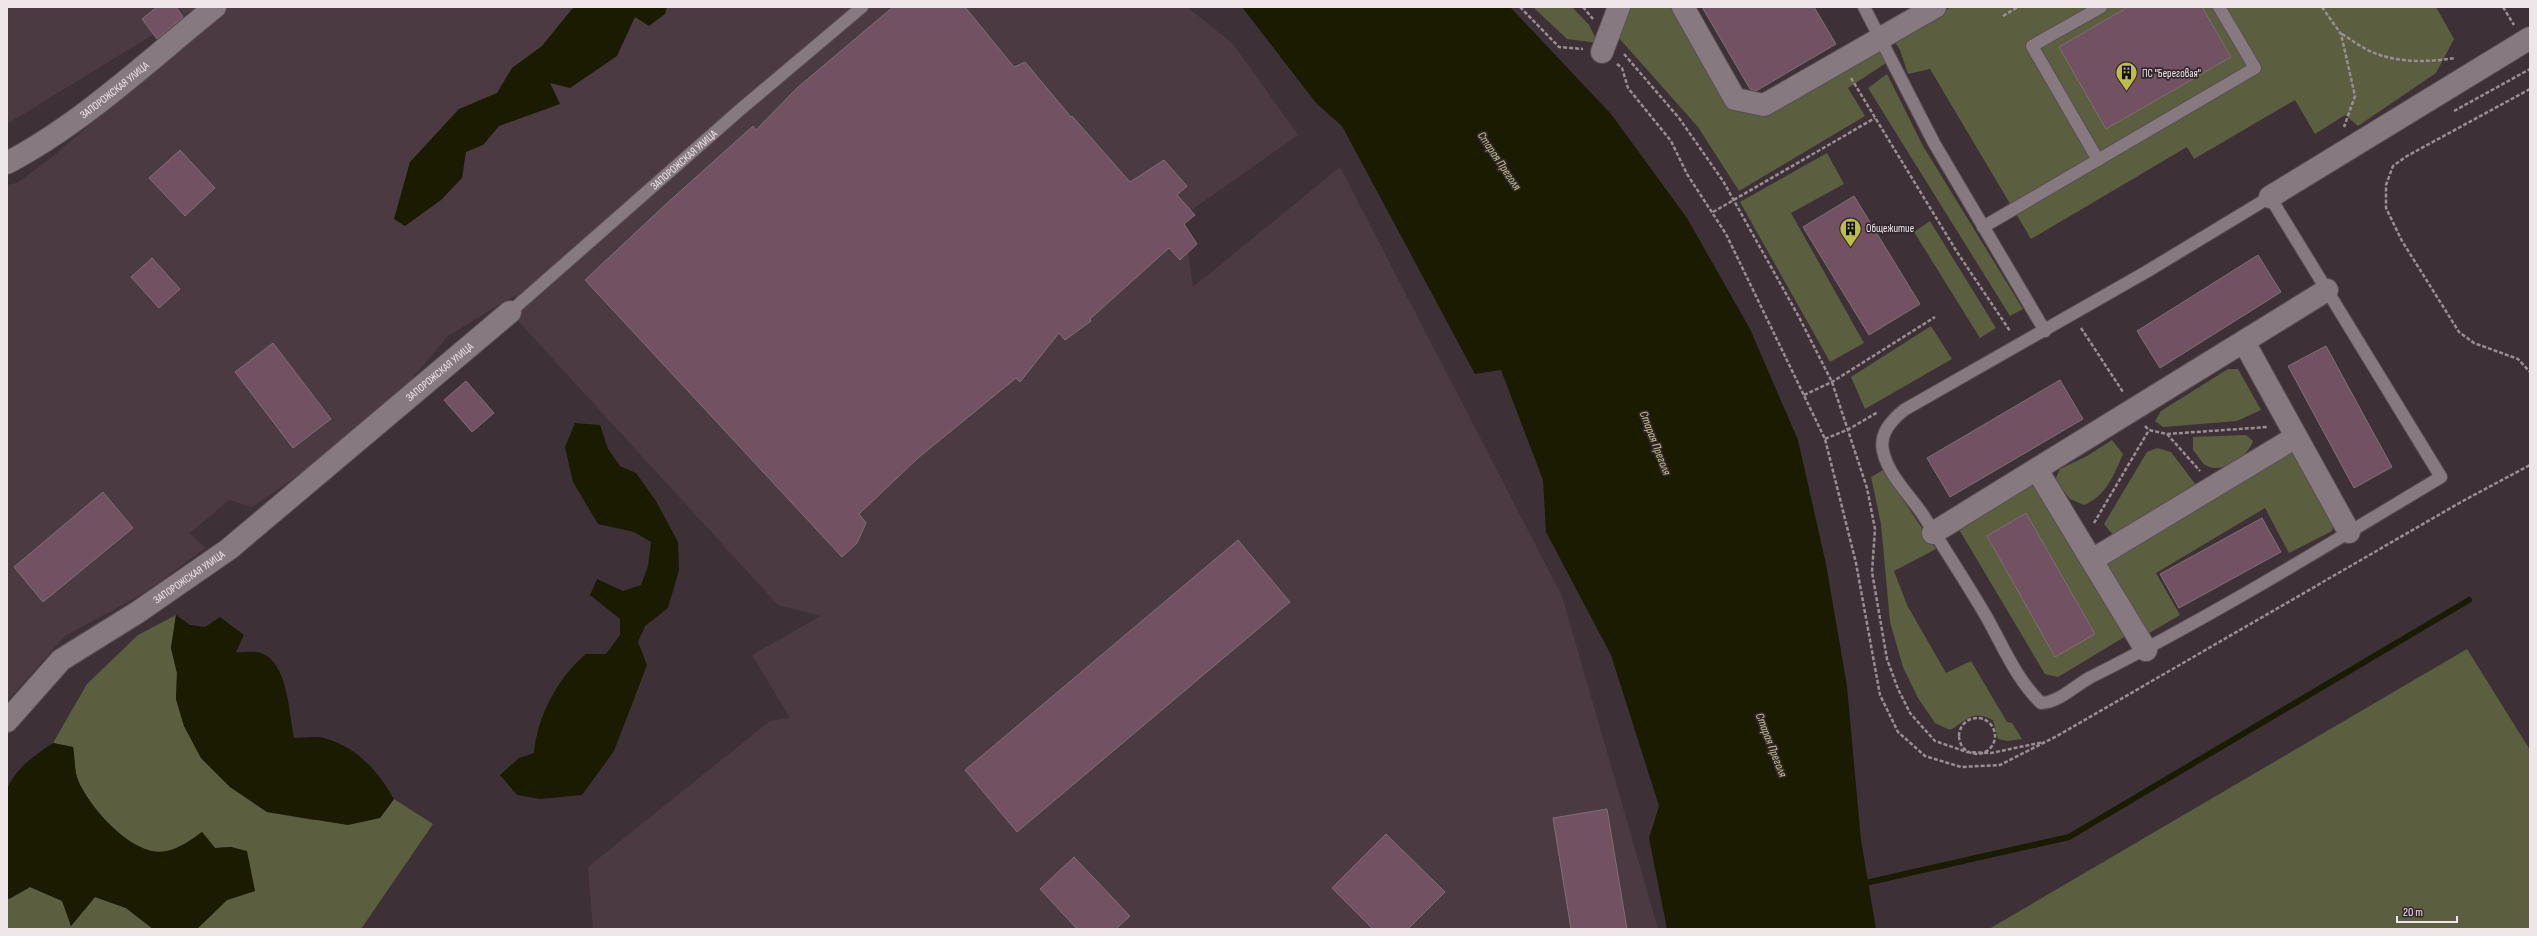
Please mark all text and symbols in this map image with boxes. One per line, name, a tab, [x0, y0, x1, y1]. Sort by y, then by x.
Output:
street label: ЗАПОРОЖСКАЯ УЛИЦА	[77, 58, 151, 121]
building icon: ПС "Береговая"	[2114, 60, 2140, 93]
place label: ПС "Береговая"	[2142, 67, 2201, 80]
street label: ЗАПОРОЖСКАЯ УЛИЦА	[648, 127, 720, 192]
water label: Старая Преголя	[1474, 129, 1524, 194]
building icon: Общежитие	[1838, 215, 1864, 248]
place label: Общежитие	[1866, 222, 1914, 235]
street label: ЗАПОРОЖСКАЯ УЛИЦА	[403, 339, 476, 404]
water label: Старая Преголя	[1636, 409, 1674, 478]
street label: ЗАПОРОЖСКАЯ УЛИЦА	[150, 547, 227, 606]
water label: Старая Преголя	[1752, 711, 1790, 780]
scale bar	[2397, 898, 2457, 924]
text: 20 m	[2403, 905, 2423, 920]

